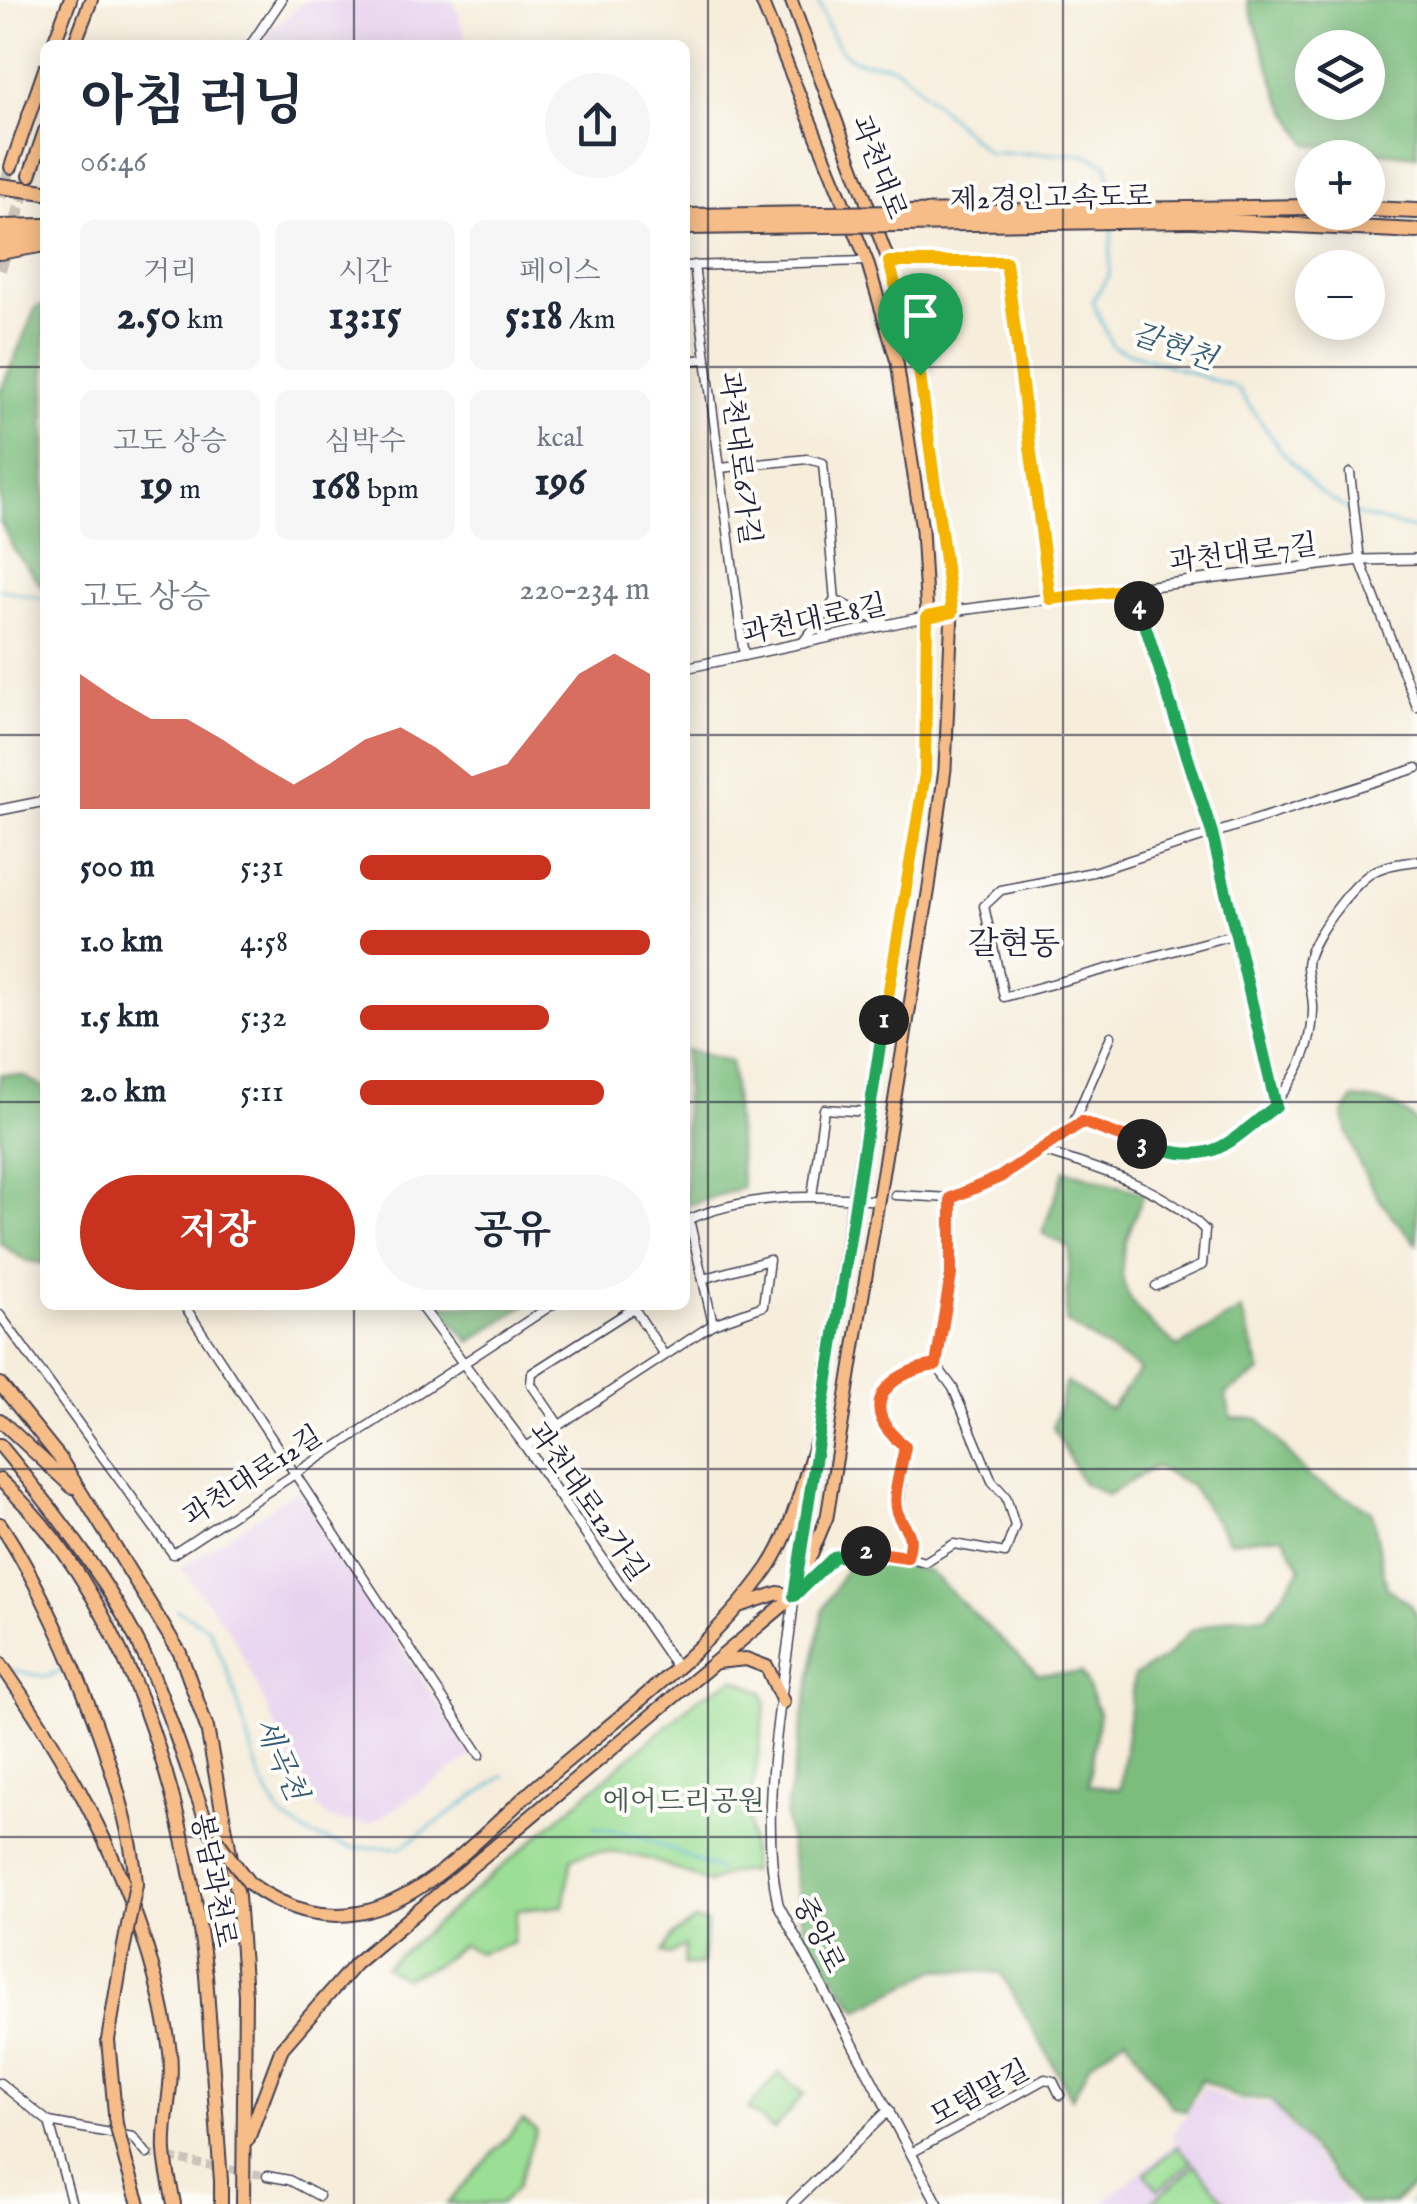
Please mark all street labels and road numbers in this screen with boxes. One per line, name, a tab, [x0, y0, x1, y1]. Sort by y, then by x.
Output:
street label: 과천대로	[842, 111, 913, 225]
street label: 제2경인고속도로	[950, 180, 1153, 219]
street label: 과천대로6가길	[711, 370, 766, 547]
street label: 과천대로7길	[1168, 528, 1319, 581]
street label: 과천대로8길	[739, 588, 890, 653]
street label: 과천대로12가길	[519, 1416, 655, 1589]
street label: 과천대로12길	[177, 1419, 329, 1535]
street label: 봉담과천로	[182, 1811, 243, 1950]
street label: 중앙로	[784, 1891, 851, 1979]
street label: 모템말길	[924, 2053, 1036, 2135]

